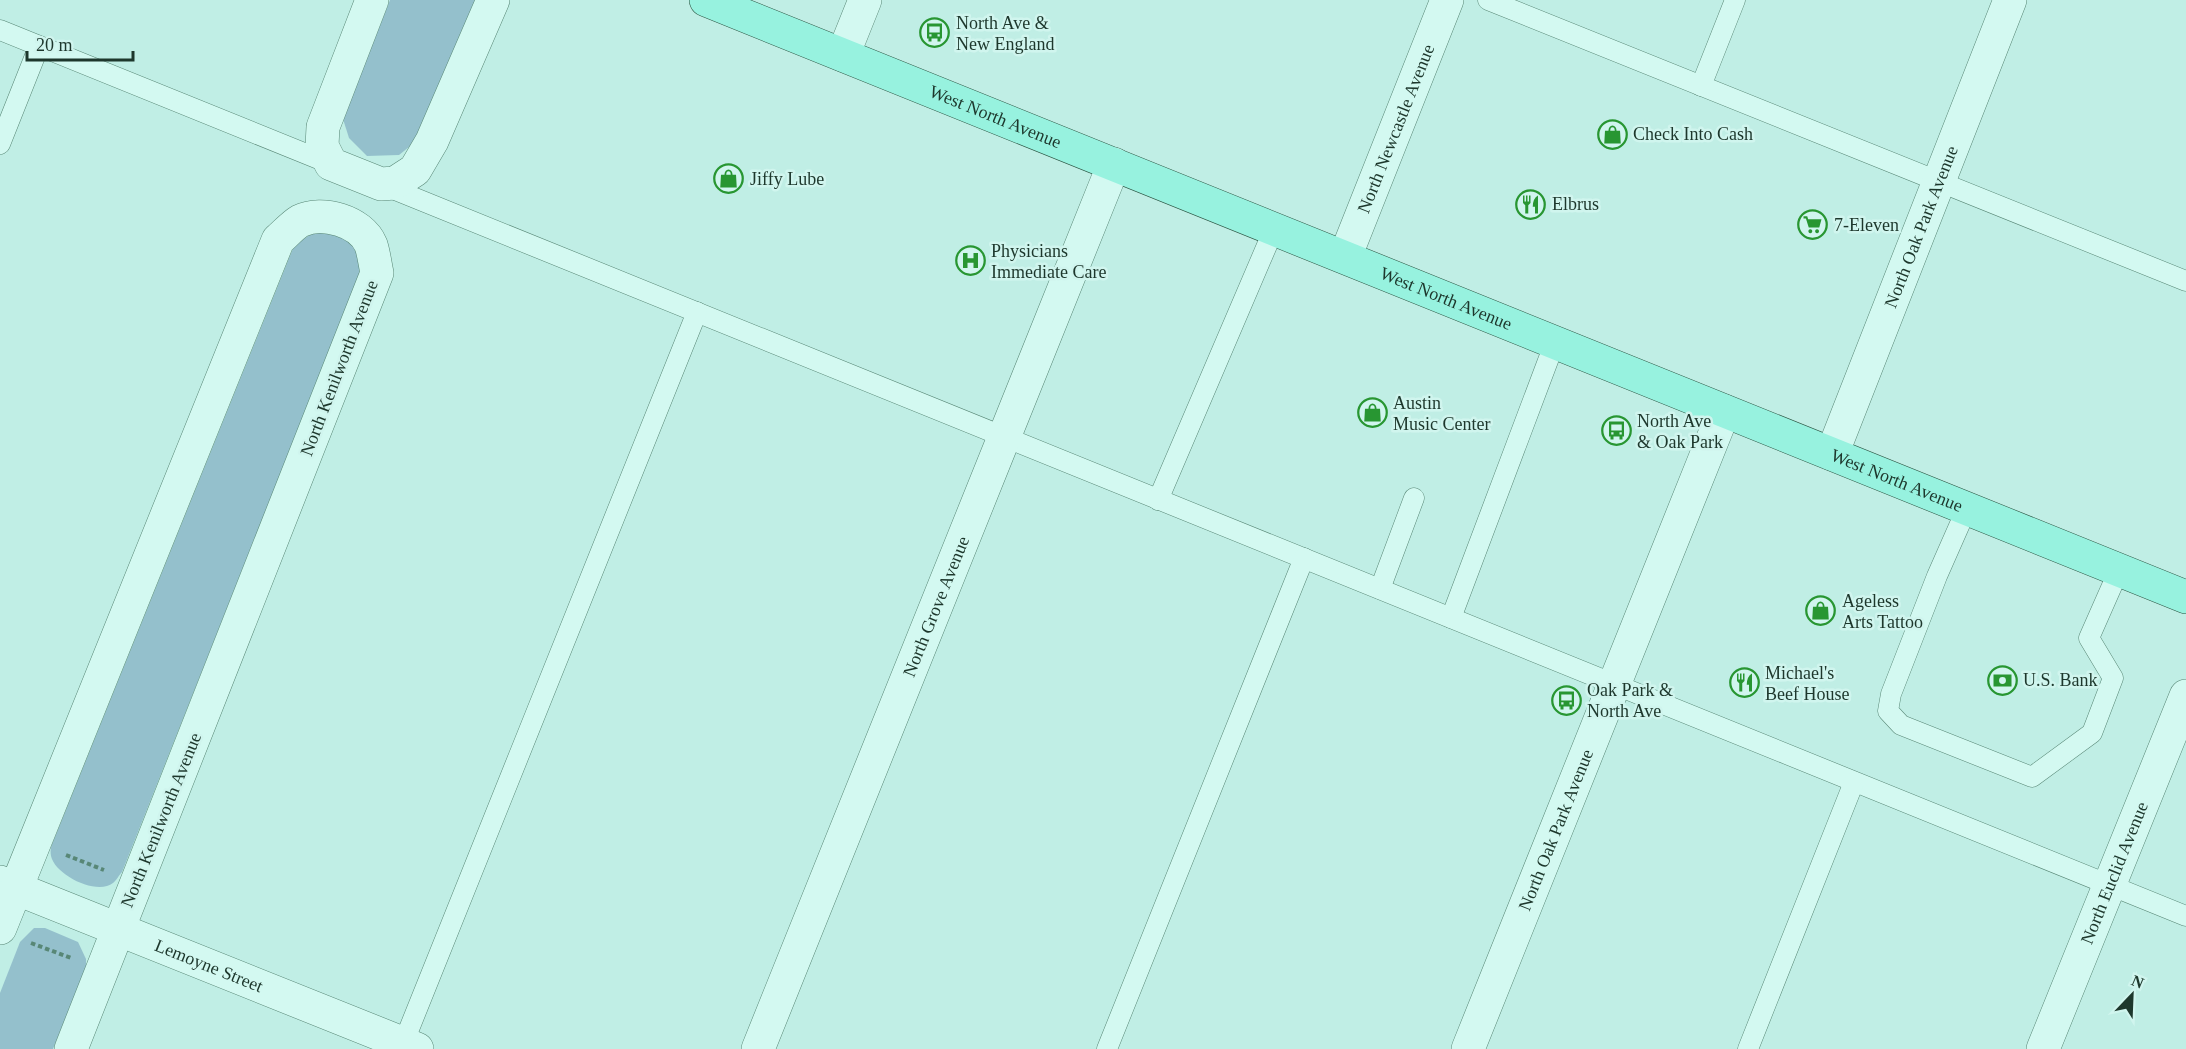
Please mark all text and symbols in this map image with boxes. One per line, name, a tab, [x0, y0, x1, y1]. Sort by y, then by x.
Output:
place label: North Ave & New England	[956, 13, 1054, 54]
bus stop icon: North Ave & New England	[919, 17, 951, 49]
scale bar	[27, 24, 134, 62]
text: 20 m	[36, 35, 73, 55]
street label: North Newcastle Avenue	[1353, 42, 1438, 216]
street label: West North Avenue	[927, 81, 1064, 152]
shop icon: Check Into Cash	[1596, 118, 1628, 150]
place label: Check Into Cash	[1633, 124, 1753, 144]
street label: North Oak Park Avenue	[1880, 143, 1962, 311]
shop icon: Jiffy Lube	[713, 163, 745, 195]
place label: Jiffy Lube	[750, 169, 824, 189]
restaurant icon: Elbrus	[1515, 188, 1547, 220]
place label: Elbrus	[1552, 194, 1599, 214]
supermarket icon: 7-Eleven	[1797, 209, 1829, 241]
place label: 7-Eleven	[1834, 215, 1899, 235]
place label: Physicians Immediate Care	[991, 241, 1106, 282]
hospital icon: Physicians Immediate Care	[954, 245, 986, 277]
street label: West North Avenue	[1377, 263, 1515, 334]
street label: North Kenilworth Avenue	[296, 277, 382, 459]
place label: Austin Music Center	[1393, 393, 1490, 434]
shop icon: Austin Music Center	[1356, 397, 1388, 429]
place label: North Ave & Oak Park	[1637, 411, 1723, 452]
bus stop icon: North Ave & Oak Park	[1600, 415, 1632, 447]
street label: West North Avenue	[1828, 445, 1966, 516]
street label: North Grove Avenue	[899, 533, 973, 680]
place label: Ageless Arts Tattoo	[1842, 591, 1923, 632]
shop icon: Ageless Arts Tattoo	[1805, 595, 1837, 627]
place label: Michael's Beef House	[1765, 663, 1849, 704]
bank icon: U.S. Bank	[1986, 664, 2018, 696]
restaurant icon: Michael's Beef House	[1728, 667, 1760, 699]
place label: U.S. Bank	[2023, 670, 2098, 690]
place label: Oak Park & North Ave	[1587, 680, 1673, 721]
bus stop icon: Oak Park & North Ave	[1550, 684, 1582, 716]
street label: North Kenilworth Avenue	[117, 730, 205, 910]
street label: North Oak Park Avenue	[1515, 746, 1597, 914]
street label: North Euclid Avenue	[2077, 799, 2152, 947]
street label: Lemoyne Street	[152, 935, 266, 996]
north arrow	[2102, 965, 2162, 1025]
text: N	[2129, 972, 2147, 992]

